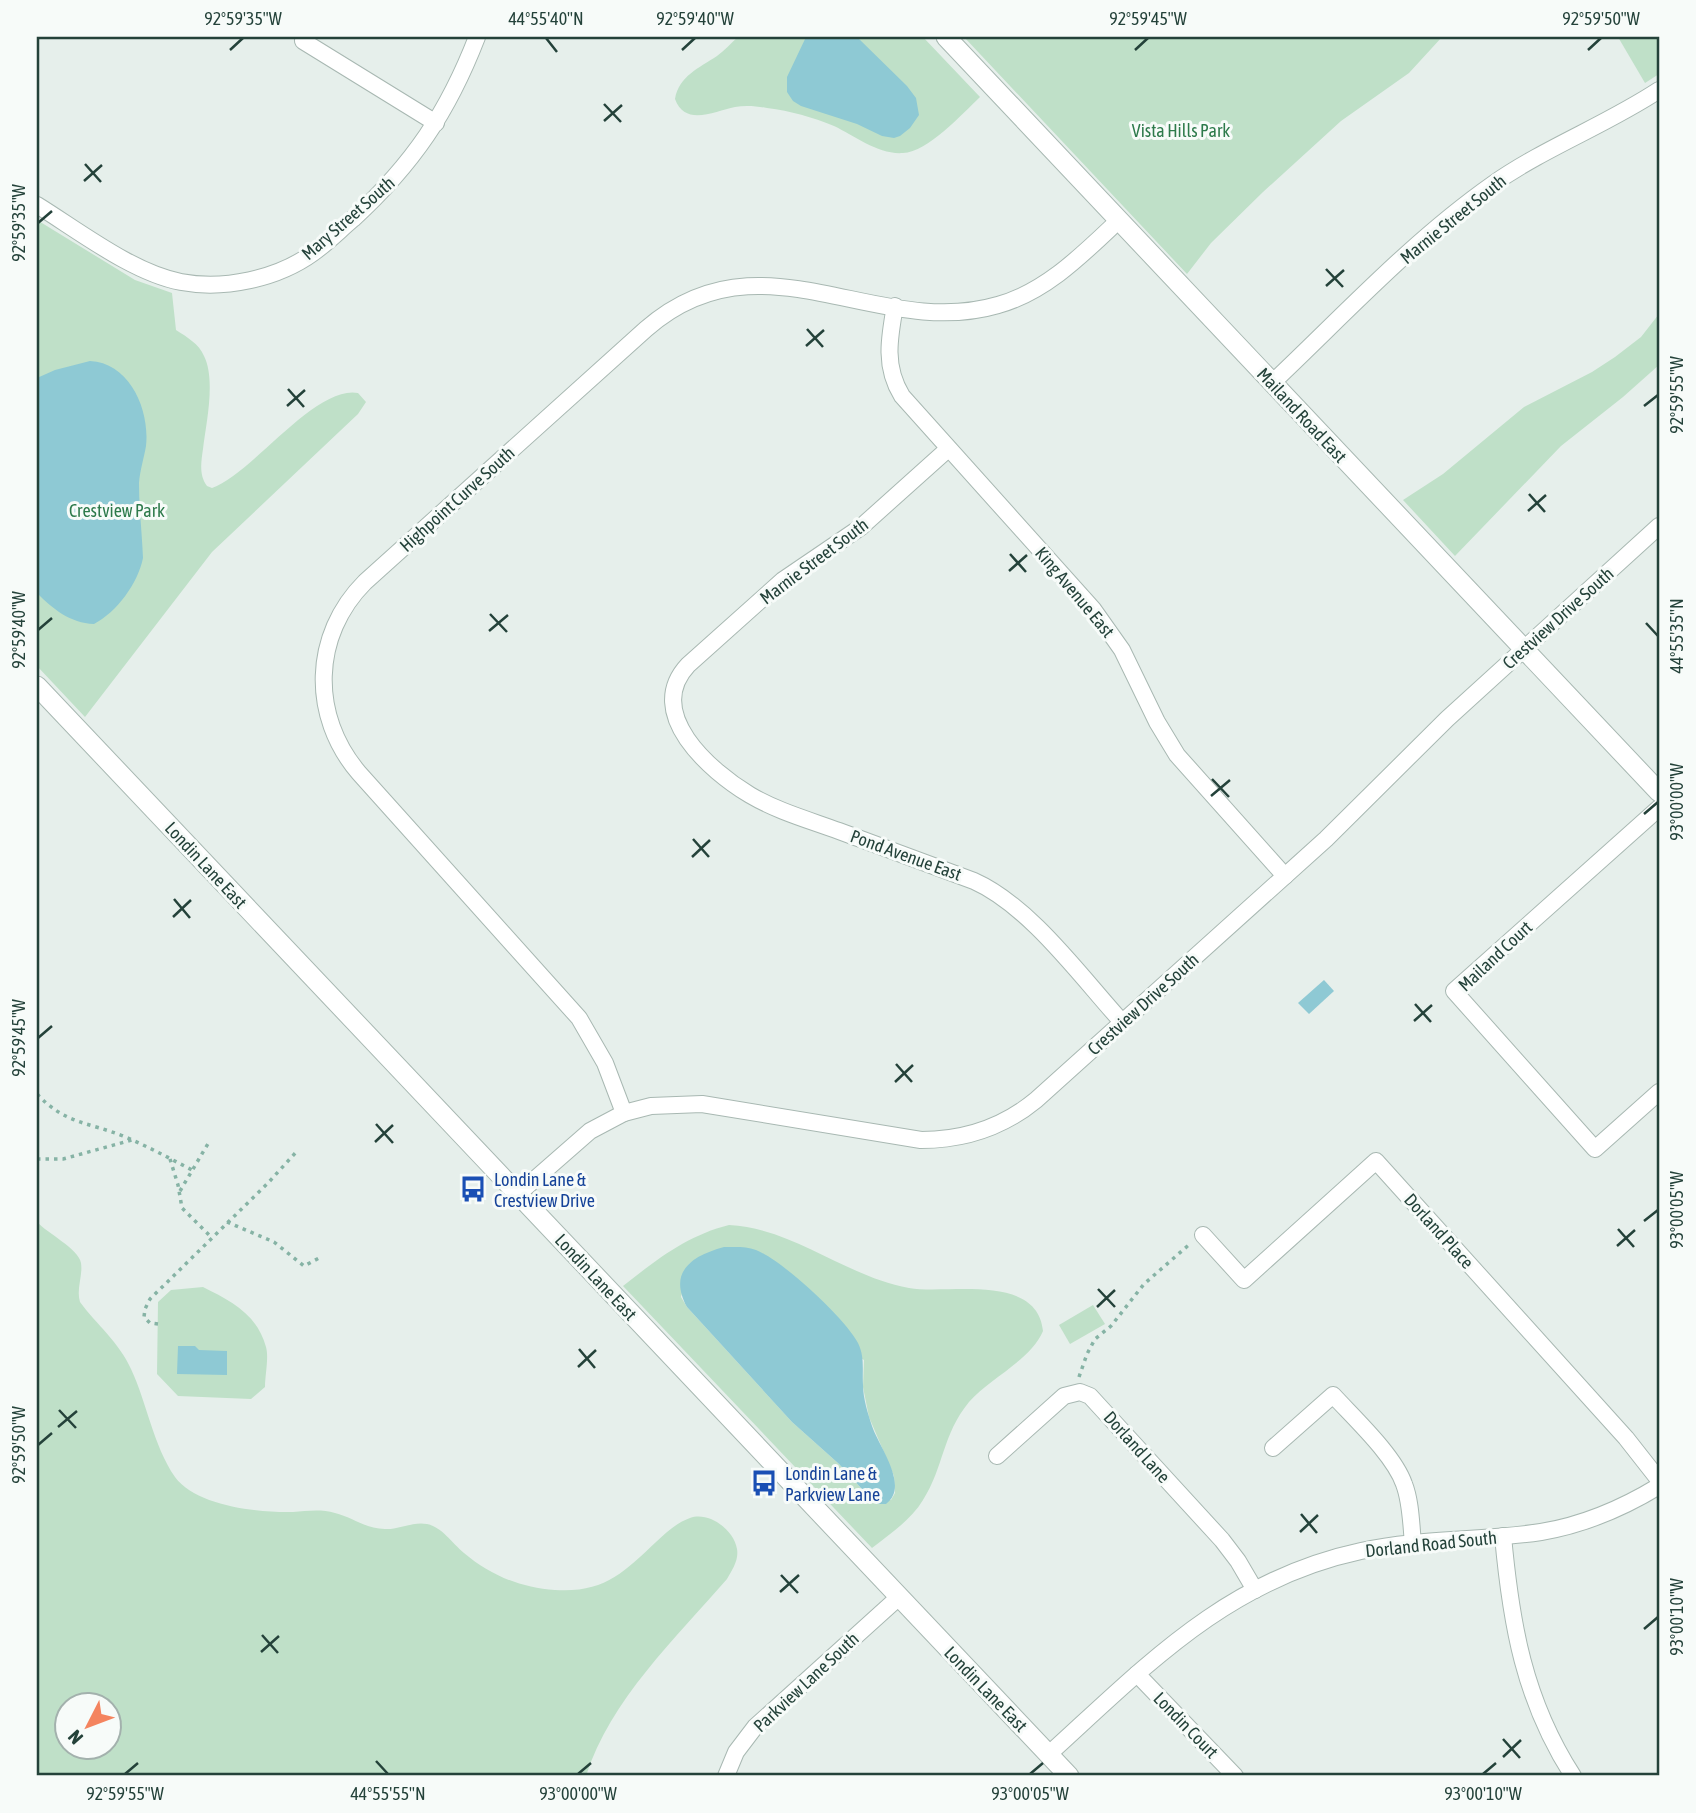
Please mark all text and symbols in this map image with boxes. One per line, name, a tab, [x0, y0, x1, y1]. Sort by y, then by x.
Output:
text: 92°59'35"W	[204, 8, 282, 29]
text: 44°55'40"N	[508, 8, 584, 29]
text: 92°59'40"W	[656, 8, 734, 29]
text: 92°59'45"W	[1109, 8, 1187, 29]
text: 92°59'50"W	[1562, 8, 1640, 29]
park label: Vista Hills Park	[1132, 120, 1230, 141]
street label: Marnie Street South	[1396, 170, 1510, 268]
street label: Mary Street South	[297, 172, 399, 264]
text: 92°59'35"W	[8, 184, 29, 262]
text: 92°59'55"W	[1666, 356, 1687, 434]
street label: Mailand Road East	[1253, 363, 1351, 467]
street label: Highpoint Curve South	[395, 442, 519, 556]
park label: Crestview Park	[69, 500, 165, 521]
street label: Marnie Street South	[756, 514, 872, 608]
street label: King Avenue East	[1031, 542, 1119, 642]
street label: Crestview Drive South	[1498, 563, 1618, 673]
text: 92°59'40"W	[8, 591, 29, 669]
text: 44°55'35"N	[1666, 598, 1687, 674]
text: 93°00'00"W	[1666, 763, 1687, 841]
street label: Londin Lane East	[161, 818, 251, 912]
street label: Pond Avenue East	[848, 825, 964, 885]
street label: Mailand Court	[1454, 917, 1536, 995]
street label: Crestview Drive South	[1083, 949, 1203, 1059]
text: 92°59'45"W	[8, 999, 29, 1077]
place label: Londin Lane & Crestview Drive	[494, 1169, 595, 1211]
text: 93°00'05"W	[1666, 1171, 1687, 1249]
bus stop icon: Londin Lane & Crestview Drive	[458, 1174, 488, 1204]
street label: Dorland Place	[1400, 1189, 1478, 1273]
street label: Londin Lane East	[551, 1230, 641, 1324]
text: 92°59'50"W	[8, 1406, 29, 1484]
street label: Dorland Lane	[1099, 1407, 1175, 1487]
place label: Londin Lane & Parkview Lane	[785, 1463, 880, 1505]
bus stop icon: Londin Lane & Parkview Lane	[749, 1468, 779, 1498]
street label: Dorland Road South	[1364, 1527, 1498, 1561]
text: 93°00'10"W	[1666, 1578, 1687, 1656]
street label: Parkview Lane South	[749, 1628, 863, 1736]
street label: Londin Lane East	[940, 1642, 1032, 1736]
street label: Londin Court	[1149, 1688, 1223, 1762]
north arrow	[52, 1690, 122, 1760]
text: N	[63, 1726, 87, 1749]
text: 92°59'55"W	[86, 1783, 164, 1804]
text: 44°55'55"N	[350, 1783, 426, 1804]
text: 93°00'00"W	[539, 1783, 617, 1804]
text: 93°00'05"W	[991, 1783, 1069, 1804]
text: 93°00'10"W	[1444, 1783, 1522, 1804]

